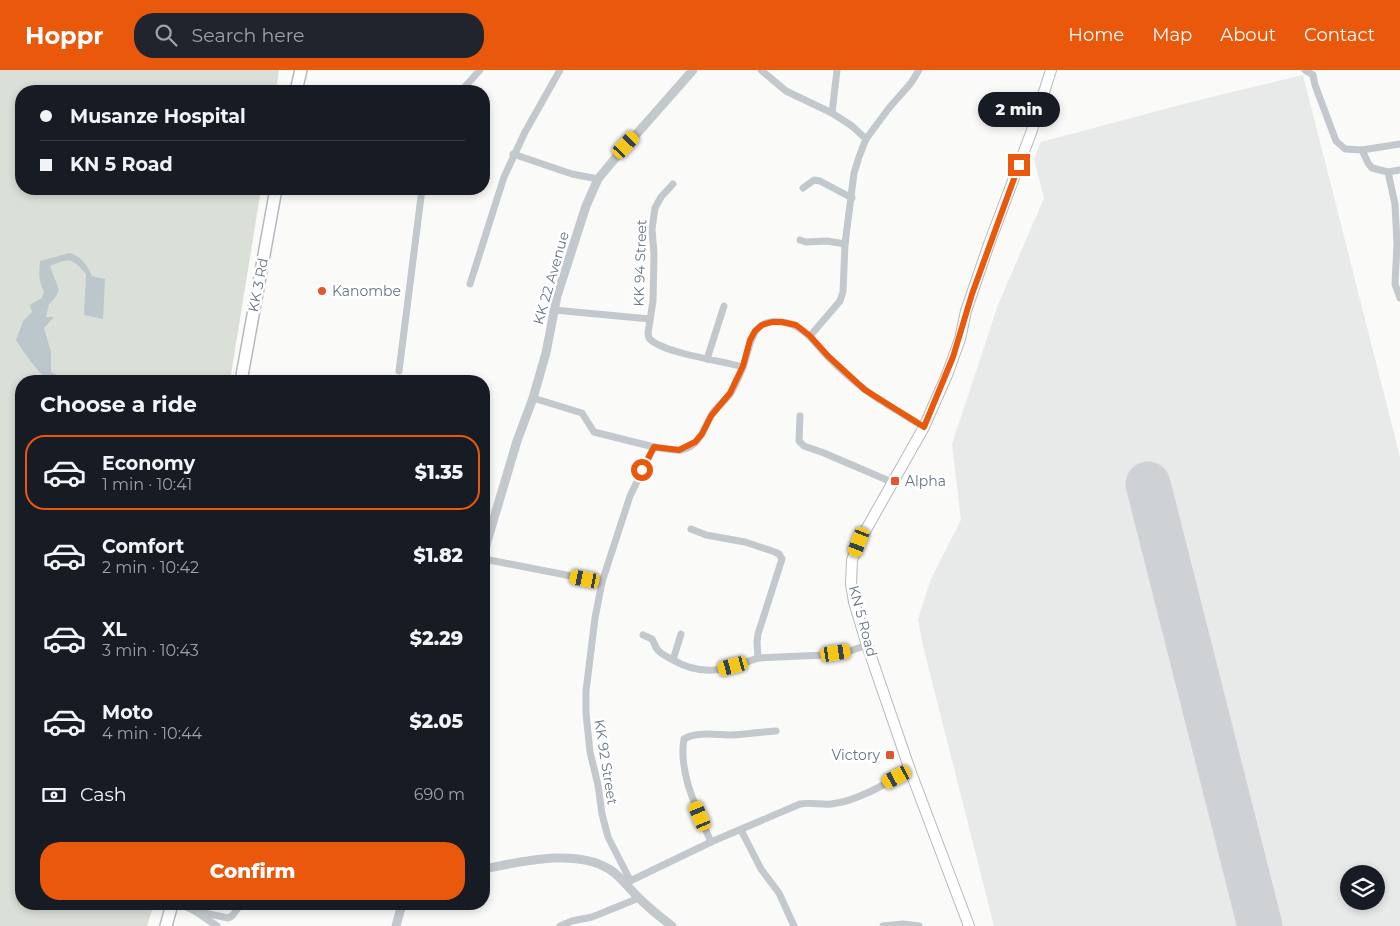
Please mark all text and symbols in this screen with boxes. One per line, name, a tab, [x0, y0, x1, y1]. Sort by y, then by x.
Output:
search box	[134, 13, 484, 58]
text: Hoppr	[25, 21, 104, 50]
icon: search	[152, 21, 180, 49]
text: Search here	[192, 24, 305, 47]
text: Home	[1068, 24, 1124, 46]
text: Map	[1152, 24, 1192, 46]
text: About	[1220, 24, 1276, 46]
text: Contact	[1304, 24, 1375, 46]
callout: 2 min	[978, 92, 1060, 128]
text: 2 min	[995, 100, 1043, 119]
text: Musanze Hospital	[70, 105, 246, 128]
car	[610, 129, 641, 161]
text: KN 5 Road	[70, 153, 173, 176]
route end	[1008, 154, 1030, 176]
street label: KK 94 Street	[629, 219, 651, 307]
street label: KK 22 Avenue	[529, 229, 573, 327]
street label: KK 3 Rd	[244, 256, 272, 314]
place label: Kanombe	[332, 282, 401, 300]
marker: Kanombe	[316, 285, 328, 297]
text: Choose a ride	[40, 391, 197, 418]
icon: car	[42, 450, 87, 495]
text: Economy	[102, 452, 195, 475]
route start	[631, 459, 653, 481]
text: $1.35	[415, 461, 463, 484]
place label: Alpha	[905, 472, 946, 490]
text: 1 min · 10:41	[102, 475, 192, 494]
marker: Alpha	[889, 475, 901, 487]
car	[846, 525, 871, 559]
icon: car	[42, 533, 87, 578]
text: Comfort	[102, 535, 184, 558]
text: $1.82	[414, 544, 463, 567]
text: 2 min · 10:42	[102, 558, 199, 577]
car	[568, 569, 601, 589]
street label: KN 5 Road	[845, 583, 881, 659]
icon: car	[42, 616, 87, 661]
text: XL	[102, 618, 127, 641]
text: $2.29	[410, 627, 463, 650]
text: 3 min · 10:43	[102, 641, 199, 660]
car	[820, 643, 851, 663]
car	[716, 655, 749, 677]
icon: car	[42, 699, 87, 744]
text: Moto	[102, 701, 153, 724]
text: $2.05	[409, 710, 463, 733]
street label: KK 92 Street	[590, 718, 622, 806]
text: 4 min · 10:44	[102, 724, 202, 743]
place label: Victory	[831, 746, 880, 764]
marker: Victory	[884, 749, 896, 761]
car	[880, 763, 913, 791]
icon: cash	[40, 781, 68, 809]
text: Cash	[80, 783, 127, 806]
text: 690 m	[414, 785, 465, 804]
car	[687, 799, 712, 833]
button: Confirm	[40, 842, 465, 900]
map controls	[1340, 865, 1385, 910]
button: layers	[1340, 865, 1385, 910]

